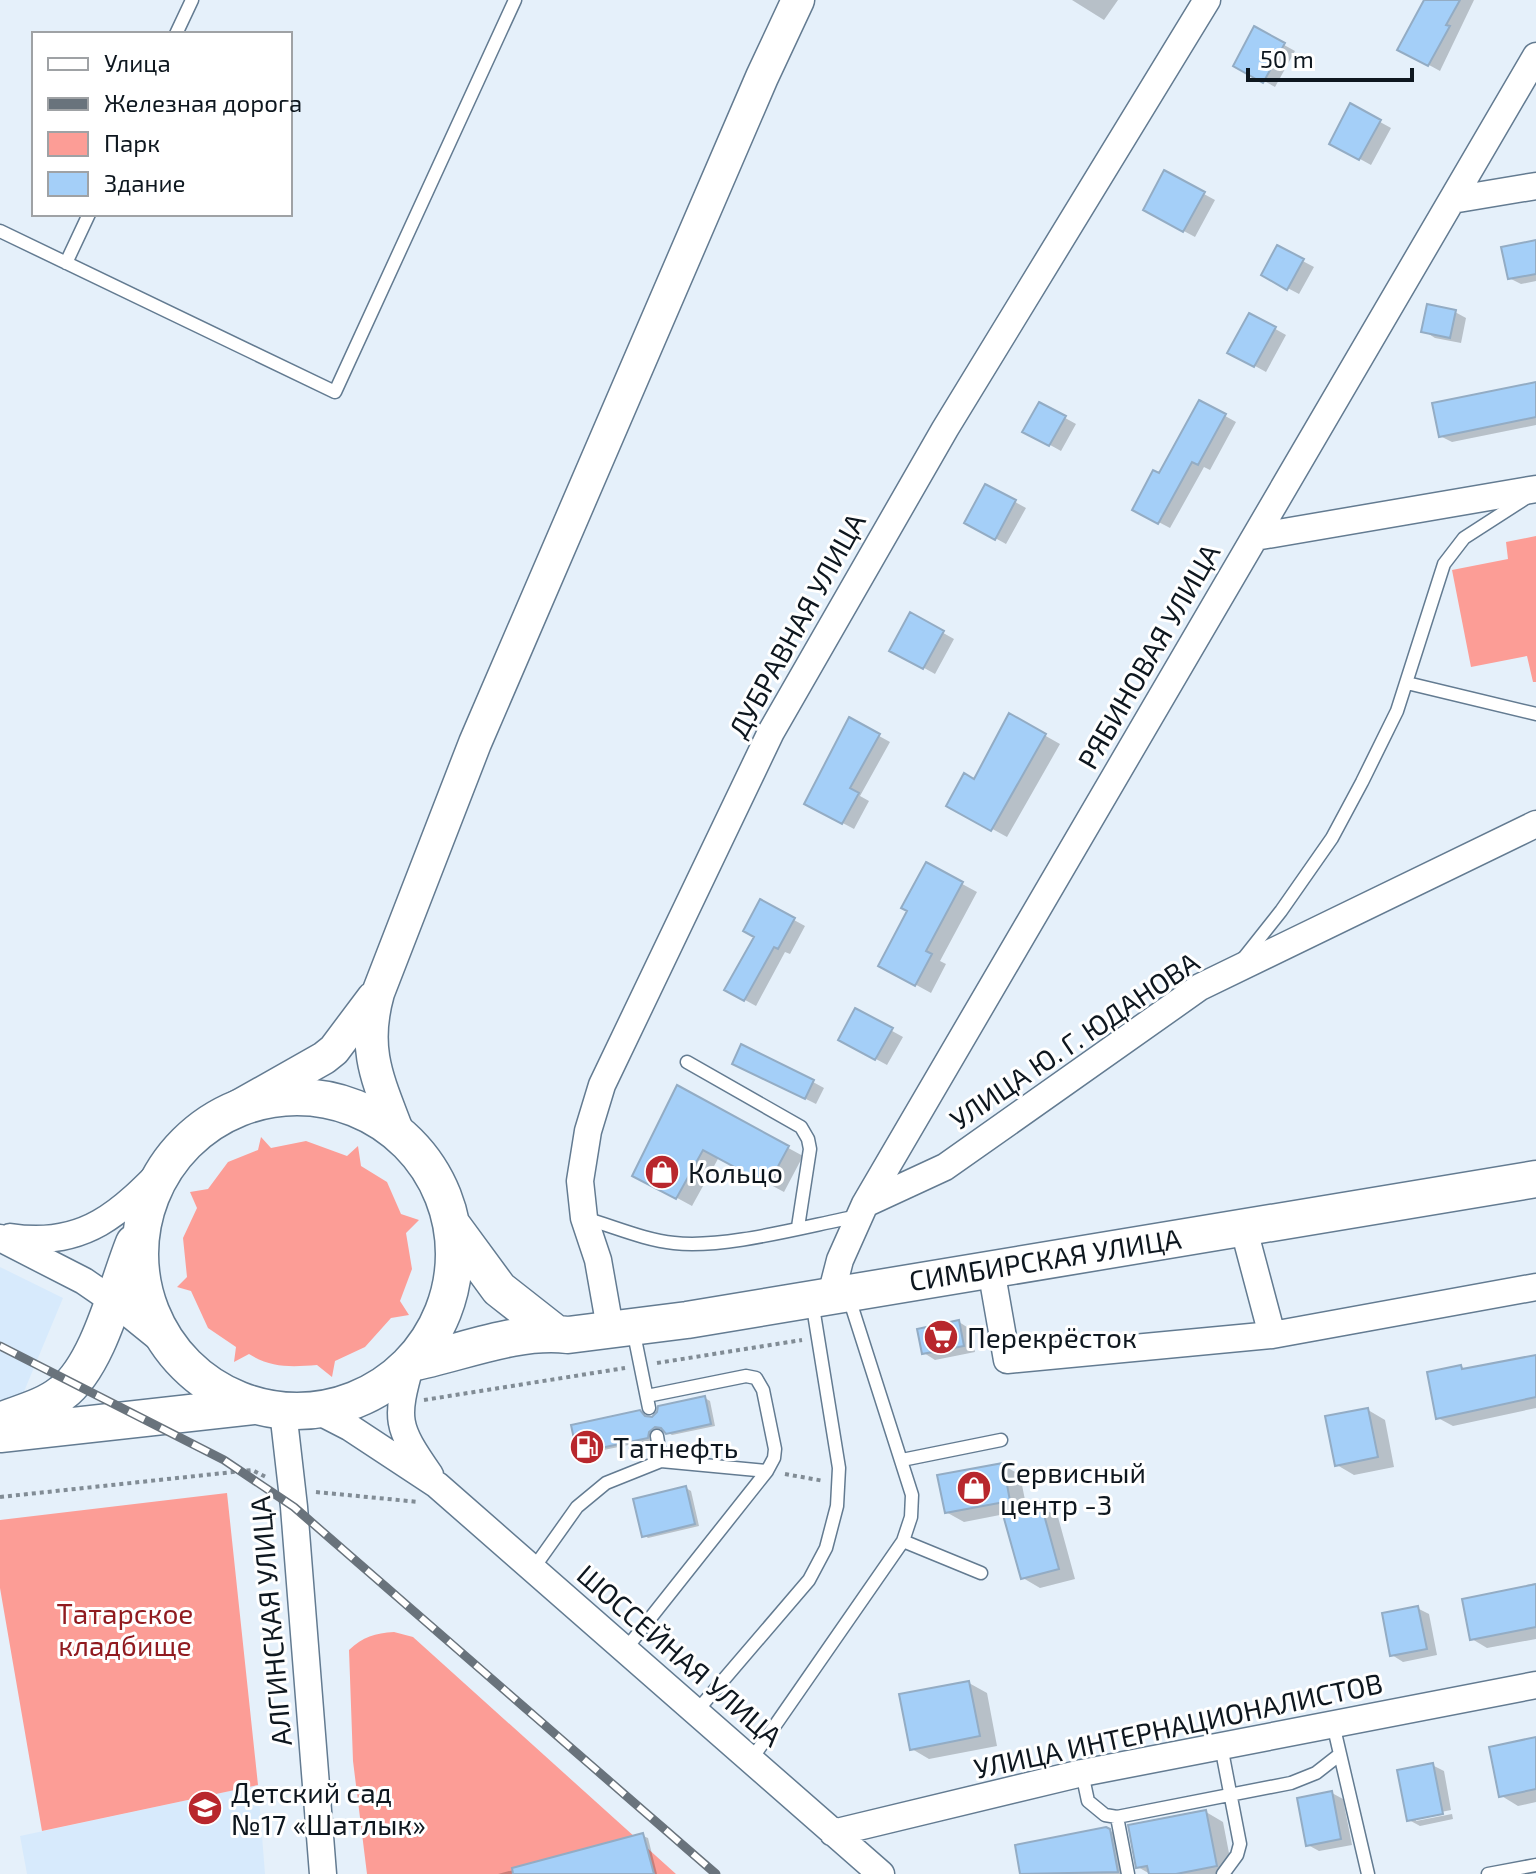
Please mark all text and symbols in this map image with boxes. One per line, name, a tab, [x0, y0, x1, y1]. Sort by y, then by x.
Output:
legend	[32, 32, 292, 216]
scale bar	[1248, 32, 1412, 82]
text: 50 m	[1260, 44, 1314, 73]
text: Улица	[104, 48, 171, 77]
text: Железная дорога	[104, 88, 302, 117]
text: Парк	[104, 128, 160, 157]
text: Здание	[104, 168, 186, 197]
street label: ДУБРАВНАЯ УЛИЦА	[720, 506, 872, 743]
street label: РЯБИНОВАЯ УЛИЦА	[1070, 537, 1227, 775]
street label: УЛИЦА Ю. Г. ЮДАНОВА	[943, 944, 1205, 1136]
shop icon: Кольцо	[643, 1153, 681, 1191]
place label: Кольцо	[688, 1155, 783, 1189]
street label: СИМБИРСКАЯ УЛИЦА	[907, 1221, 1184, 1297]
supermarket icon: Перекрёсток	[922, 1318, 960, 1356]
place label: Перекрёсток	[967, 1320, 1137, 1354]
fuel station icon: Татнефть	[568, 1428, 606, 1466]
place label: Татнефть	[613, 1430, 738, 1464]
place label: Сервисный центр -3	[1000, 1455, 1146, 1521]
shop icon: Сервисный центр -3	[955, 1469, 993, 1507]
street label: АЛГИНСКАЯ УЛИЦА	[242, 1494, 298, 1747]
street label: ШОССЕЙНАЯ УЛИЦА	[571, 1557, 790, 1753]
park label: Татарское кладбище	[56, 1596, 194, 1662]
street label: УЛИЦА ИНТЕРНАЦИОНАЛИСТОВ	[971, 1665, 1385, 1785]
place label: Детский сад №17 «Шатлык»	[231, 1775, 426, 1841]
school or university icon: Детский сад №17 «Шатлык»	[186, 1789, 224, 1827]

